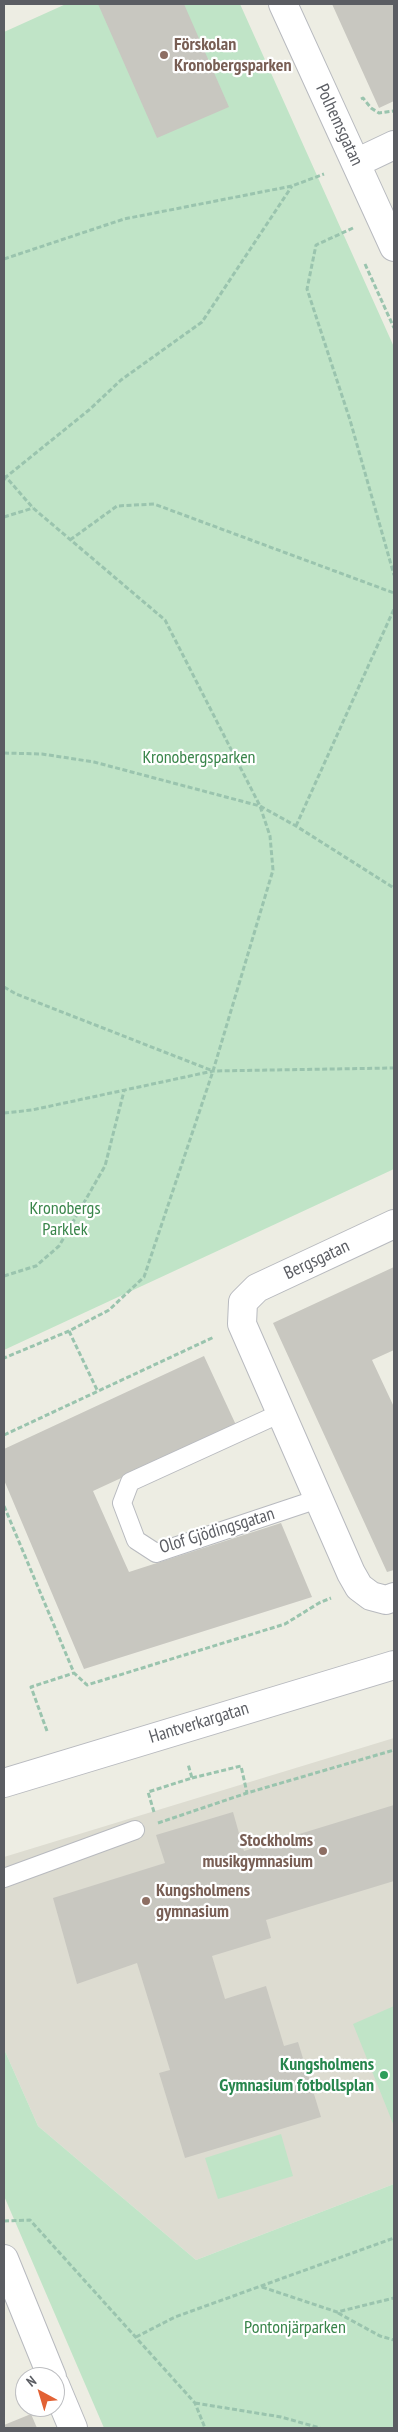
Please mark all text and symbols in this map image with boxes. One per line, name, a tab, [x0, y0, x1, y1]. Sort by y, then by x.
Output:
place label: Förskolan Kronobergsparken	[174, 34, 291, 76]
marker: Förskolan Kronobergsparken	[158, 49, 170, 61]
street label: Polhemsgatan	[311, 81, 367, 169]
park label: Kronobergsparken	[142, 747, 256, 769]
park label: Kronobergs Parklek	[30, 1198, 100, 1240]
street label: Bergsgatan	[281, 1235, 353, 1285]
street label: Olof Gjödingsgatan	[157, 1503, 277, 1559]
street label: Hantverkargatan	[147, 1698, 251, 1748]
place label: Stockholms musikgymnasium	[203, 1830, 313, 1872]
marker: Stockholms musikgymnasium	[317, 1845, 329, 1857]
place label: Kungsholmens gymnasium	[156, 1880, 250, 1922]
marker: Kungsholmens gymnasium	[140, 1895, 152, 1907]
place label: Kungsholmens Gymnasium fotbollsplan	[219, 2054, 374, 2096]
marker: Kungsholmens Gymnasium fotbollsplan	[378, 2069, 390, 2081]
park label: Pontonjärparken	[244, 2317, 346, 2339]
north arrow	[15, 2367, 65, 2417]
text: N	[23, 2372, 40, 2390]

